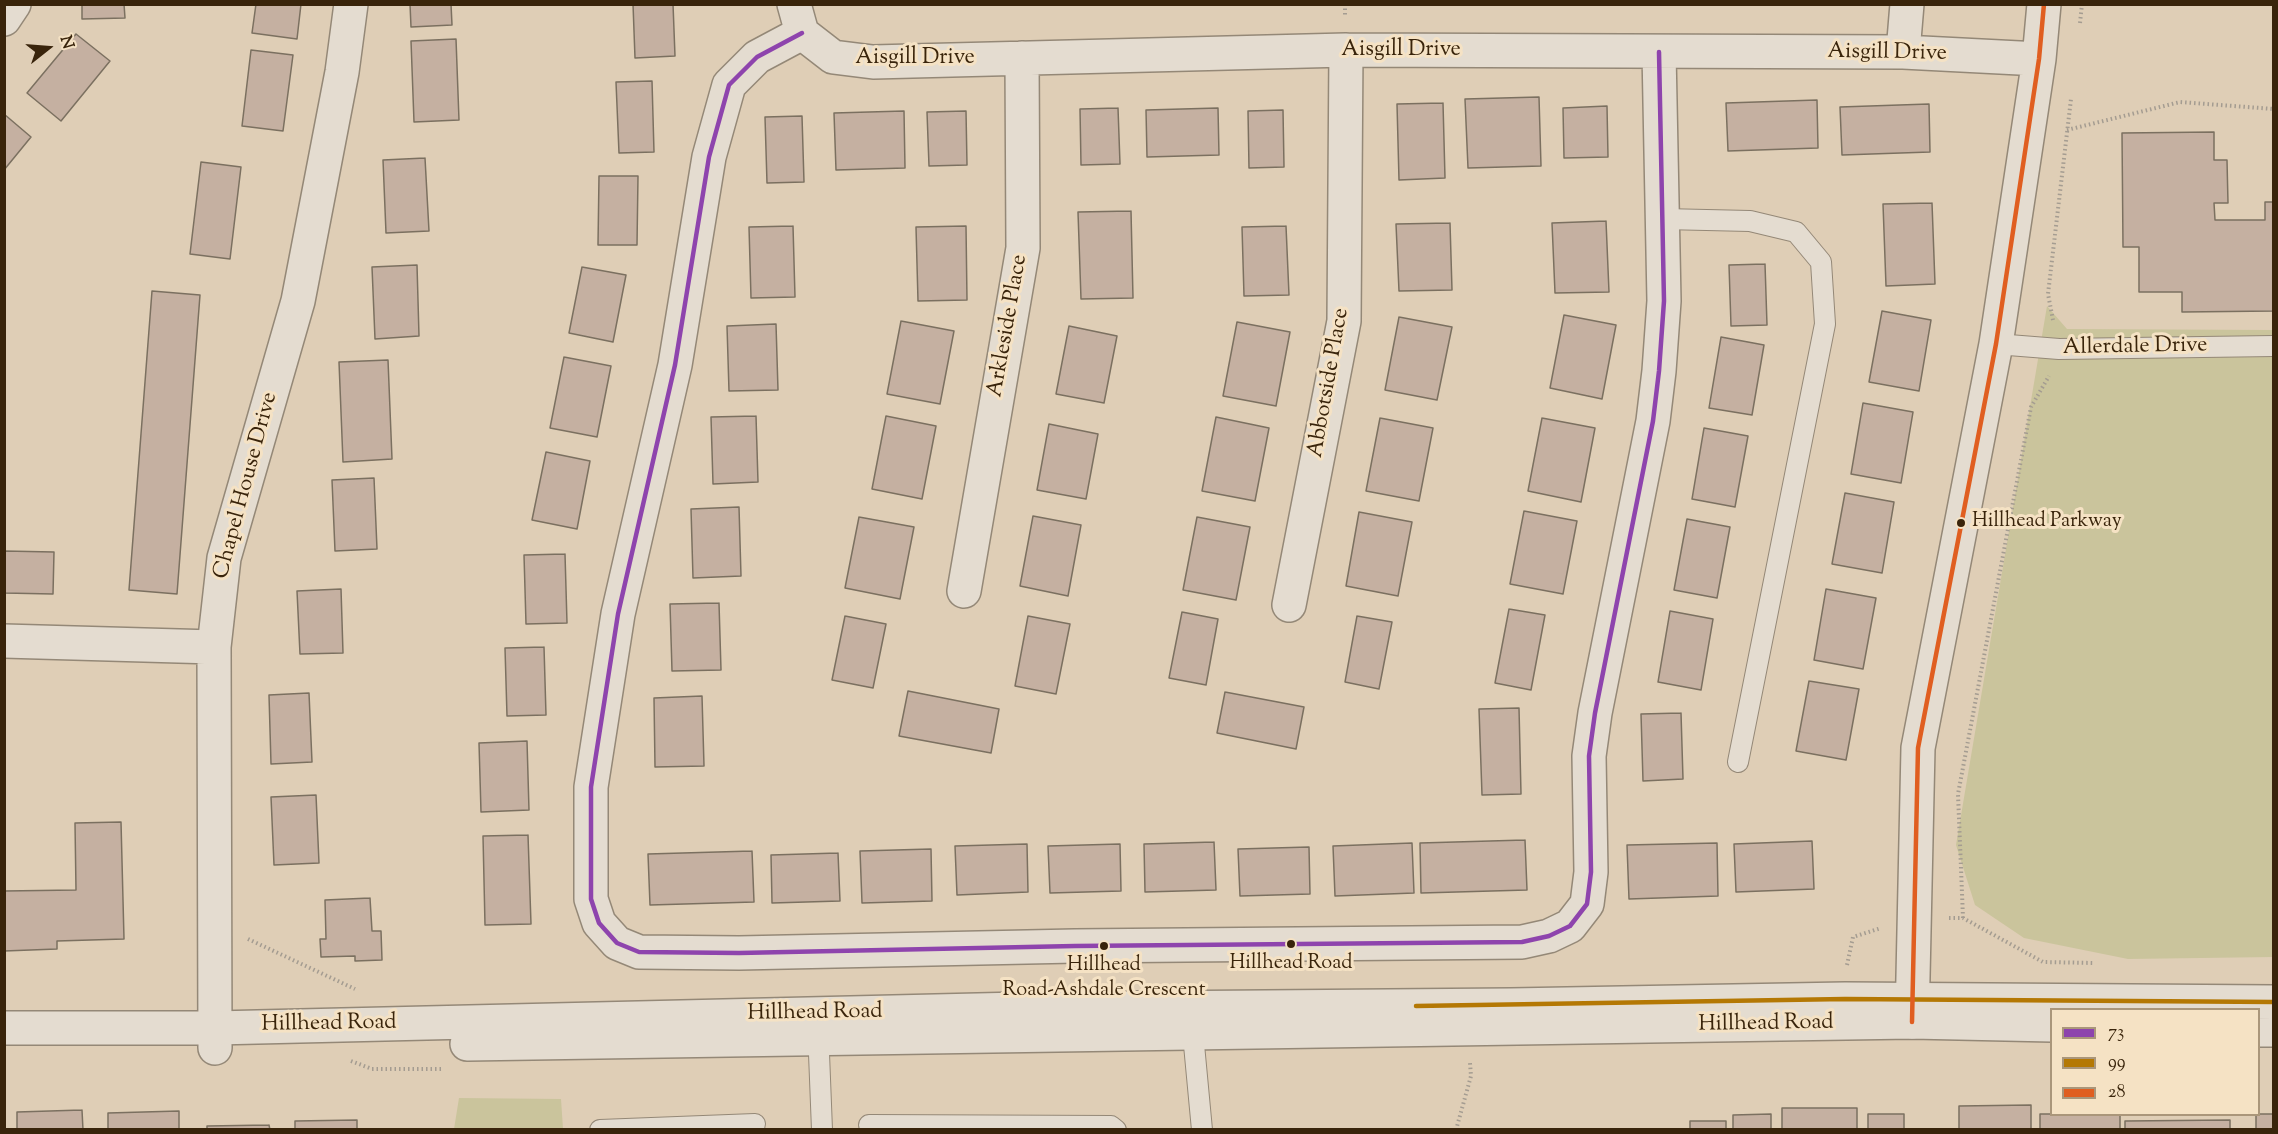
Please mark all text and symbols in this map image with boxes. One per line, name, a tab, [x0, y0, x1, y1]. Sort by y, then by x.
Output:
north arrow	[18, 18, 78, 78]
text: N	[53, 33, 79, 52]
street label: Aisgill Drive	[1341, 38, 1461, 64]
street label: Aisgill Drive	[1827, 40, 1947, 68]
street label: Aisgill Drive	[855, 46, 975, 72]
street label: Arkleside Place	[983, 253, 1035, 399]
street label: Abbotside Place	[1304, 306, 1356, 460]
street label: Allerdale Drive	[2062, 334, 2208, 362]
street label: Chapel House Drive	[209, 390, 285, 582]
place label: Hillhead Parkway	[1972, 511, 2122, 535]
marker: Hillhead Parkway	[1955, 517, 1967, 529]
marker: Hillhead Road	[1285, 938, 1297, 950]
marker: Hillhead Road-Ashdale Crescent	[1098, 940, 1110, 952]
place label: Hillhead Road	[1230, 953, 1352, 977]
place label: Hillhead Road-Ashdale Crescent	[1002, 955, 1206, 1002]
street label: Hillhead Road	[747, 1000, 883, 1028]
legend	[2050, 1008, 2260, 1116]
street label: Hillhead Road	[261, 1011, 397, 1039]
street label: Hillhead Road	[1698, 1011, 1834, 1039]
text: 73	[2108, 1020, 2124, 1046]
text: 99	[2108, 1050, 2126, 1076]
text: 28	[2108, 1080, 2125, 1106]

